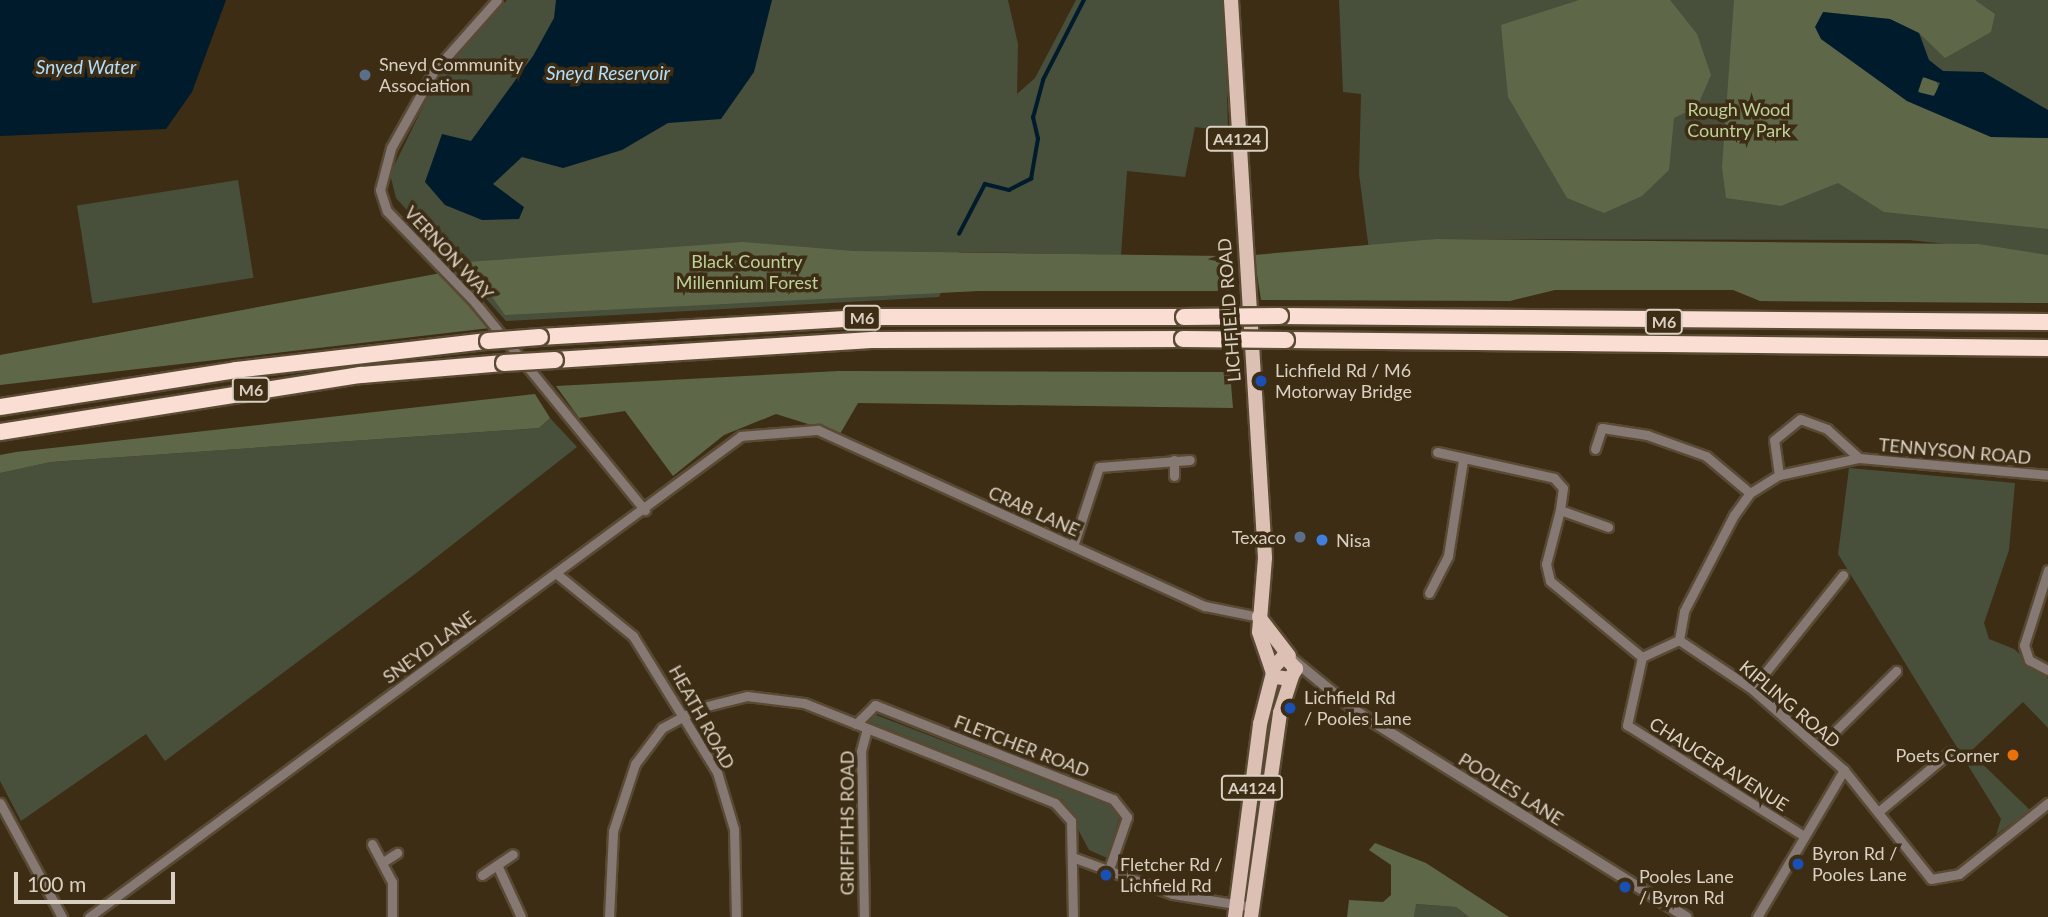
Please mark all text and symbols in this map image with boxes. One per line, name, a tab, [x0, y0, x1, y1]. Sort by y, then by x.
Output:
place label: Sneyd Community Association	[379, 54, 523, 96]
water label: Snyed Water	[36, 56, 136, 78]
water label: Sneyd Reservoir	[546, 62, 670, 84]
marker: Sneyd Community Association	[357, 67, 373, 83]
park label: Rough Wood Country Park	[1687, 99, 1791, 142]
road number: A4124	[1206, 127, 1268, 152]
street label: VERNON WAY	[400, 202, 498, 304]
street label: LICHFIELD ROAD	[1213, 237, 1245, 383]
park label: Black Country Millennium Forest	[676, 251, 818, 294]
road number: M6	[843, 306, 881, 330]
road number: M6	[1645, 310, 1683, 334]
place label: Lichfield Rd / M6 Motorway Bridge	[1275, 360, 1412, 402]
marker: Lichfield Rd / M6 Motorway Bridge	[1253, 373, 1269, 389]
road number: M6	[232, 378, 270, 402]
street label: TENNYSON ROAD	[1878, 434, 2032, 468]
street label: CRAB LANE	[985, 481, 1083, 541]
place label: Texaco	[1232, 526, 1286, 548]
marker: Texaco	[1292, 529, 1308, 545]
place label: Nisa	[1336, 529, 1371, 551]
marker: Nisa	[1314, 532, 1330, 548]
street label: SNEYD LANE	[379, 606, 479, 688]
street label: KIPLING ROAD	[1735, 656, 1845, 752]
street label: HEATH ROAD	[665, 661, 739, 773]
place label: Lichfield Rd / Pooles Lane	[1304, 687, 1411, 730]
marker: Lichfield Rd / Pooles Lane	[1282, 700, 1298, 716]
street label: FLETCHER ROAD	[951, 710, 1093, 782]
street label: CHAUCER AVENUE	[1645, 712, 1793, 816]
place label: Poets Corner	[1895, 744, 1999, 766]
marker: Poets Corner	[2005, 747, 2021, 763]
street label: POOLES LANE	[1455, 748, 1567, 830]
street label: GRIFFITHS ROAD	[836, 751, 858, 895]
road number: A4124	[1220, 776, 1284, 800]
place label: Byron Rd / Pooles Lane	[1812, 843, 1907, 886]
place label: Fletcher Rd / Lichfield Rd	[1120, 854, 1223, 896]
marker: Byron Rd / Pooles Lane	[1790, 856, 1806, 872]
scale bar	[18, 858, 178, 902]
place label: Pooles Lane / Byron Rd	[1639, 866, 1734, 908]
marker: Fletcher Rd / Lichfield Rd	[1098, 867, 1114, 883]
text: 100 m	[27, 871, 86, 896]
marker: Pooles Lane / Byron Rd	[1617, 879, 1633, 895]

